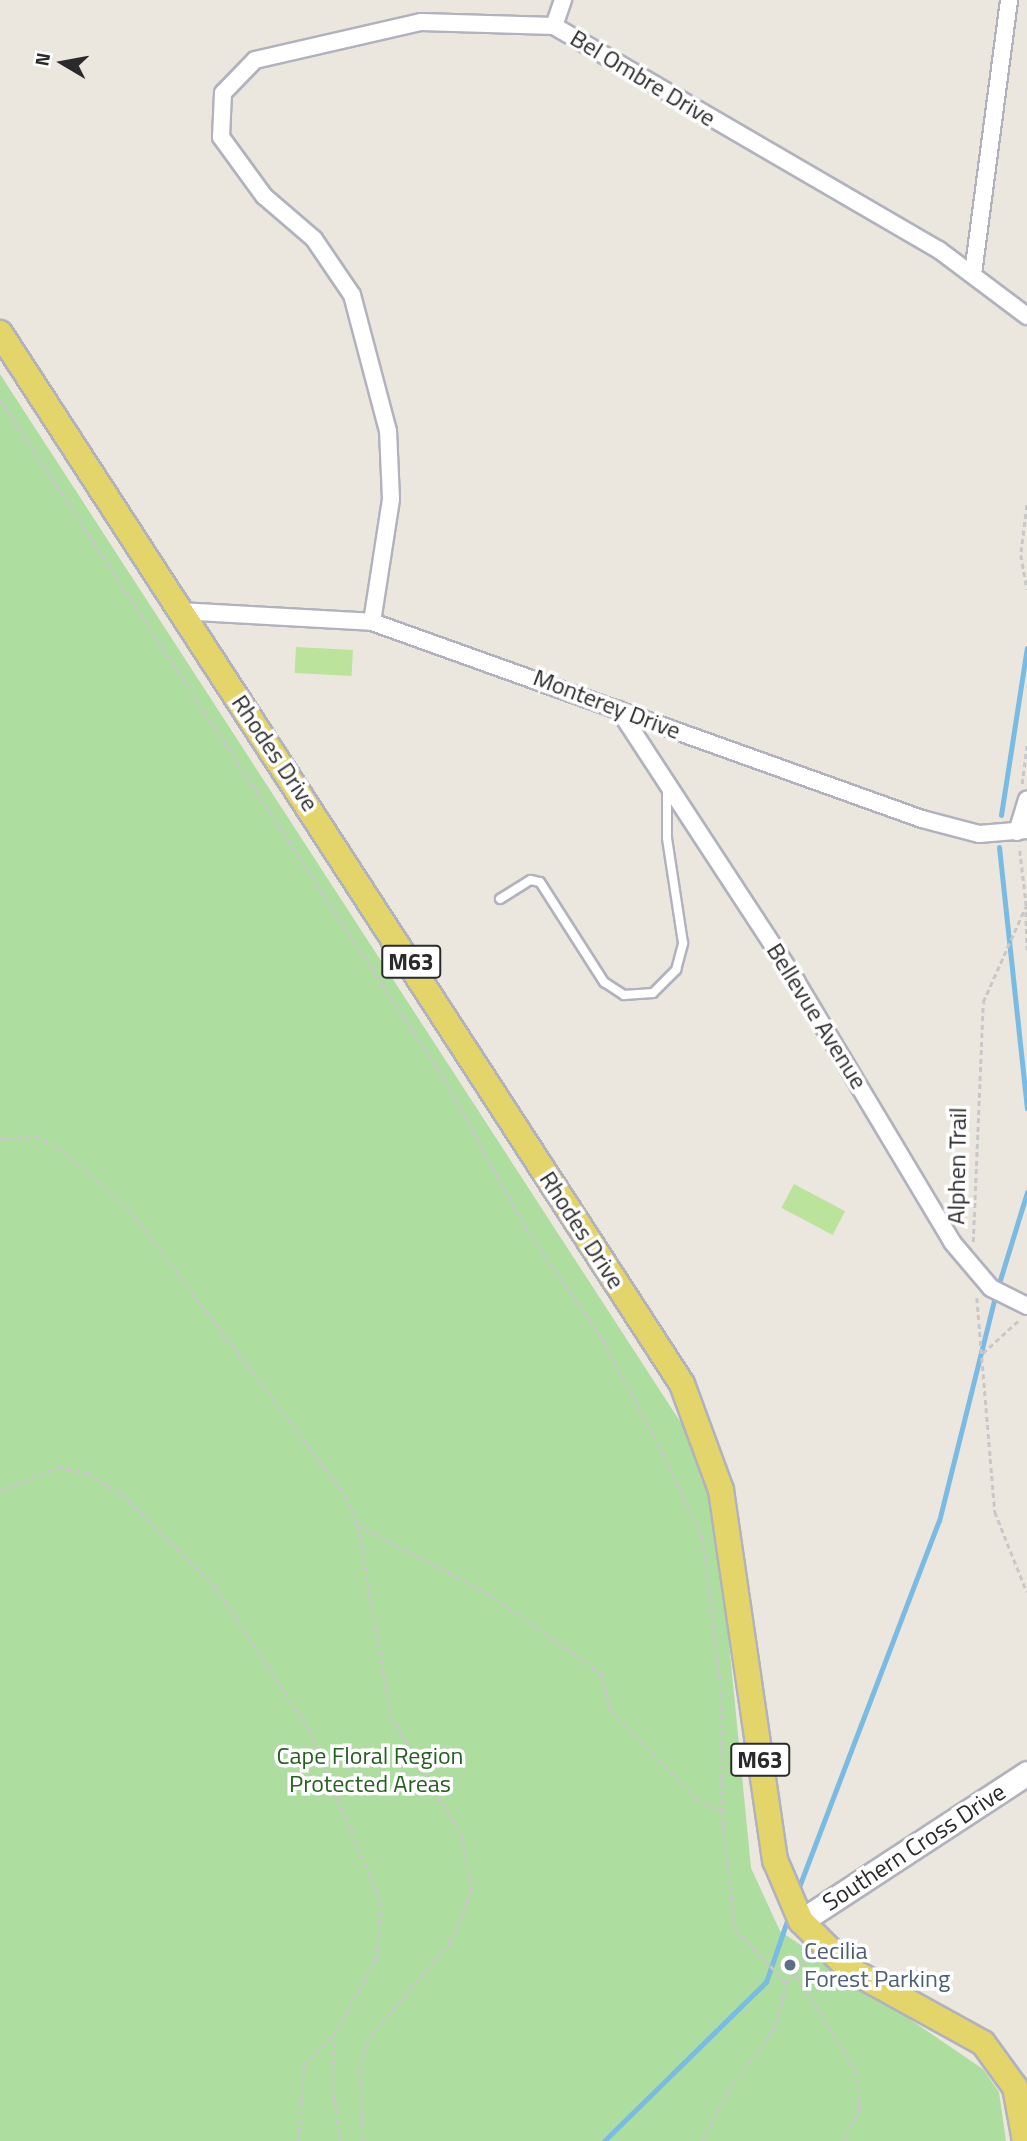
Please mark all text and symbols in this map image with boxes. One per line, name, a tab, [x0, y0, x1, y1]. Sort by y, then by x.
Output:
street label: Bel Ombre Drive	[565, 23, 721, 133]
north arrow	[28, 28, 98, 98]
text: N	[26, 50, 57, 68]
street label: Monterey Drive	[529, 663, 685, 745]
street label: Rhodes Drive	[226, 689, 324, 817]
street label: Bellevue Avenue	[761, 938, 873, 1094]
road number: M63	[381, 942, 441, 981]
street label: Alphen Trail	[942, 1107, 972, 1225]
street label: Rhodes Drive	[533, 1166, 631, 1294]
road number: M63	[730, 1740, 790, 1779]
park label: Cape Floral Region Protected Areas	[277, 1742, 463, 1798]
street label: Southern Cross Drive	[817, 1777, 1011, 1917]
place label: Cecilia Forest Parking	[804, 1937, 950, 1993]
marker: Cecilia Forest Parking	[782, 1957, 798, 1973]

